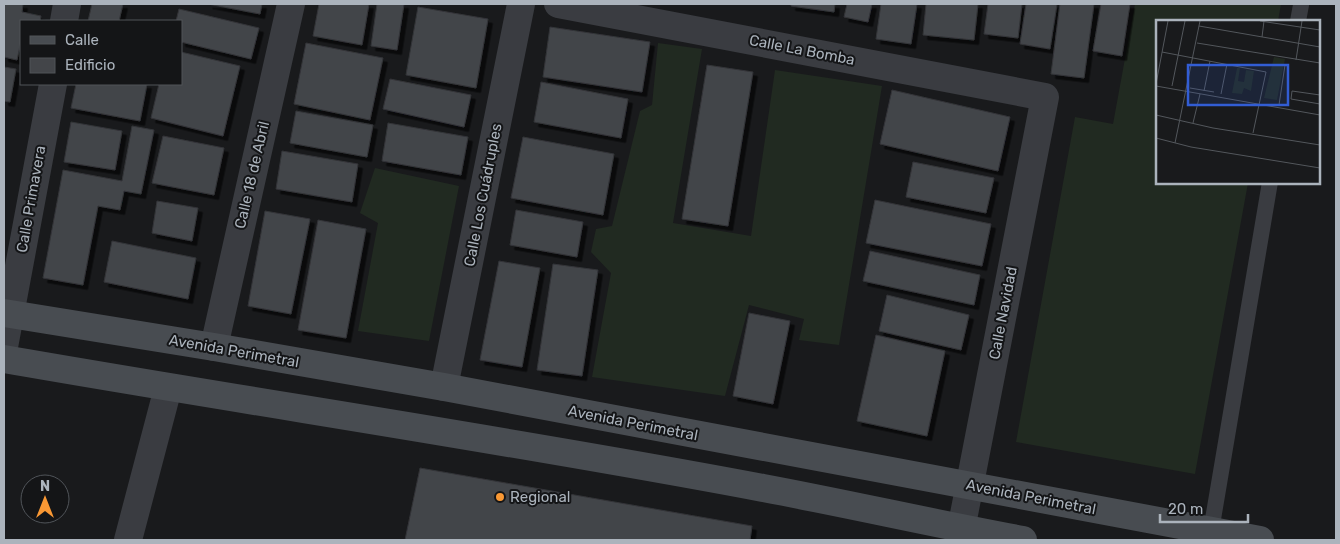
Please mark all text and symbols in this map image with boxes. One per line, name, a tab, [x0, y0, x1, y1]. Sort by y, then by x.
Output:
legend	[20, 20, 182, 85]
inset map	[1156, 20, 1320, 184]
text: Calle	[65, 31, 99, 49]
street label: Calle La Bomba	[748, 31, 856, 69]
text: Edificio	[65, 56, 115, 74]
street label: Calle 18 de Abril	[231, 119, 273, 231]
street label: Calle Los Cuádruples	[460, 122, 506, 268]
street label: Calle Primavera	[13, 144, 49, 254]
street label: Calle Navidad	[985, 265, 1021, 361]
street label: Avenida Perimetral	[167, 331, 301, 371]
street label: Avenida Perimetral	[567, 402, 699, 444]
north arrow	[20, 474, 70, 524]
street label: Avenida Perimetral	[965, 476, 1097, 518]
text: N	[40, 478, 50, 495]
place label: Regional	[510, 488, 570, 506]
marker: Regional	[494, 491, 506, 503]
scale bar	[1160, 492, 1248, 524]
text: 20 m	[1168, 500, 1203, 518]

